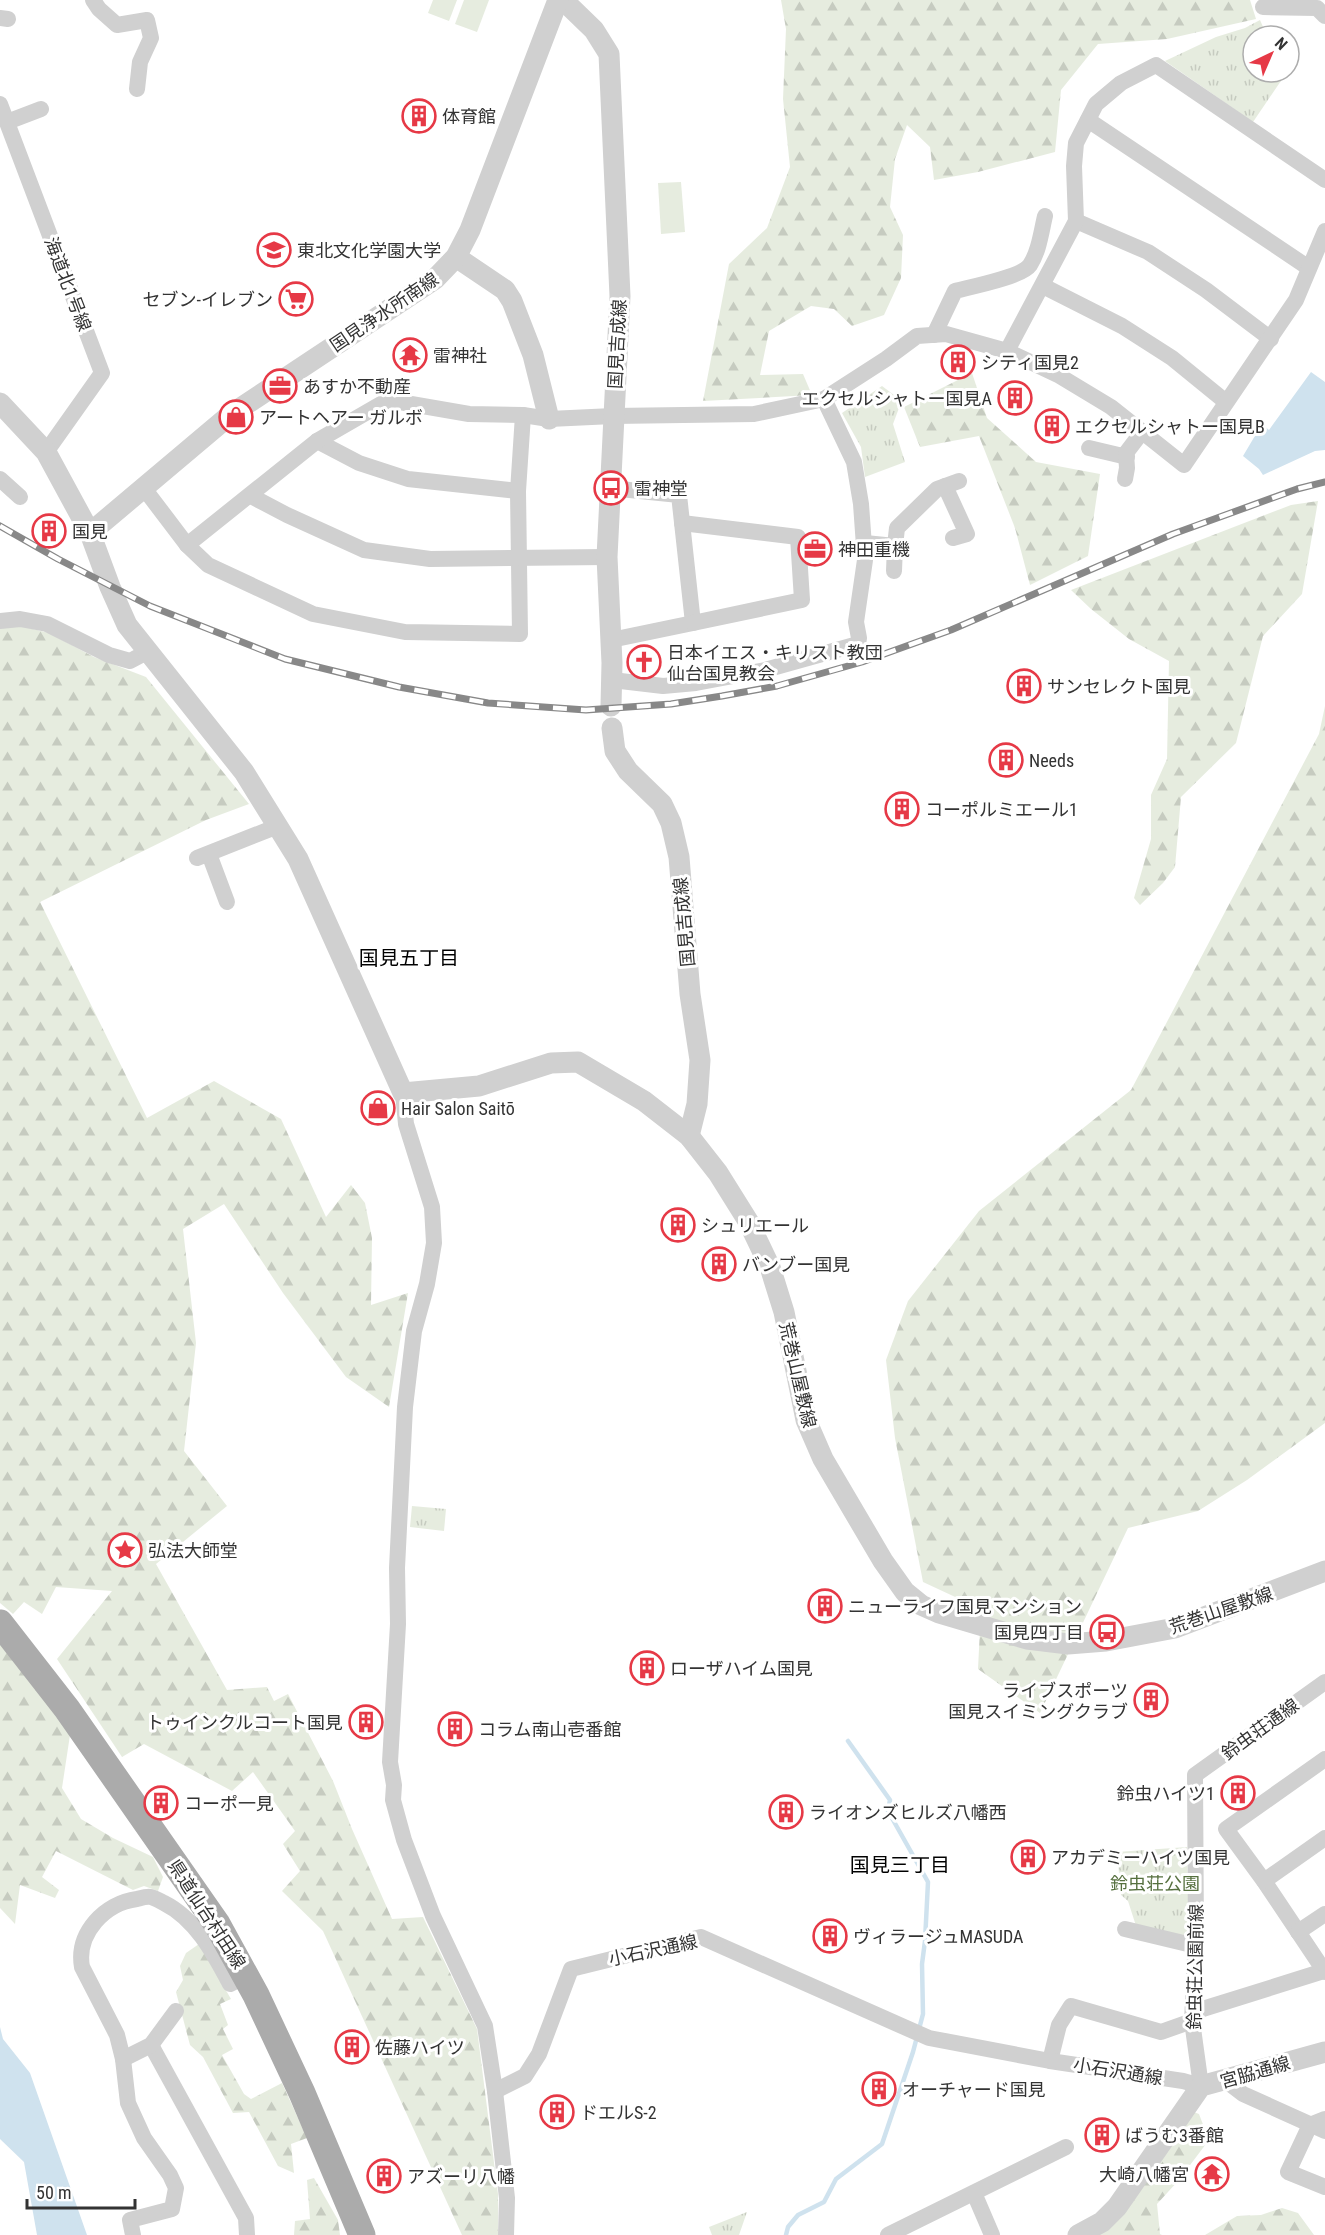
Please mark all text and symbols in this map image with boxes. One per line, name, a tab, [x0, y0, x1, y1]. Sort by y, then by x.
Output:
north arrow	[1241, 24, 1301, 84]
text: N	[1271, 33, 1291, 54]
building icon: 体育館	[401, 98, 437, 134]
place label: 体育館	[442, 106, 496, 127]
school or university icon: 東北文化学園大学	[256, 232, 292, 268]
street label: 海道北1号線	[40, 234, 96, 334]
place label: 東北文化学園大学	[297, 240, 441, 261]
street label: 国見浄水所南線	[326, 268, 442, 356]
supermarket icon: セブン-イレブン	[278, 281, 314, 317]
place label: セブン-イレブン	[143, 289, 273, 310]
street label: 国見吉成線	[604, 299, 630, 389]
temple icon: 雷神社	[392, 337, 428, 373]
building icon: シティ国見2	[940, 344, 976, 380]
place label: 雷神社	[433, 345, 487, 366]
place label: シティ国見2	[981, 352, 1079, 373]
office icon: あすか不動産	[262, 368, 298, 404]
place label: あすか不動産	[303, 376, 411, 397]
building icon: エクセルシャトー国見A	[997, 380, 1033, 416]
place label: エクセルシャトー国見A	[802, 388, 993, 409]
shop icon: アートヘアー ガルボ	[218, 399, 254, 435]
place label: アートヘアー ガルボ	[259, 407, 423, 428]
building icon: エクセルシャトー国見B	[1034, 408, 1070, 444]
place label: エクセルシャトー国見B	[1075, 416, 1265, 437]
bus stop icon: 雷神堂	[593, 470, 629, 506]
place label: 雷神堂	[634, 478, 688, 499]
building icon: 国見	[31, 513, 67, 549]
place label: 国見	[72, 521, 108, 542]
office icon: 神田重機	[797, 531, 833, 567]
place label: 神田重機	[838, 539, 910, 560]
place label: 日本イエス・キリスト教団 仙台国見教会	[667, 642, 883, 684]
church icon: 日本イエス・キリスト教団 仙台国見教会	[626, 644, 662, 680]
building icon: サンセレクト国見	[1006, 668, 1042, 704]
place label: サンセレクト国見	[1047, 676, 1191, 697]
building icon: Needs	[988, 742, 1024, 778]
place label: Needs	[1029, 750, 1074, 771]
building icon: コーポルミエール1	[884, 791, 920, 827]
place label: コーポルミエール1	[925, 799, 1078, 820]
street label: 国見吉成線	[670, 876, 698, 968]
district label: 国見五丁目	[359, 946, 459, 970]
shop icon: Hair Salon Saitō	[360, 1090, 396, 1126]
place label: Hair Salon Saitō	[401, 1098, 515, 1119]
building icon: シュリエール	[660, 1207, 696, 1243]
place label: シュリエール	[701, 1215, 809, 1236]
building icon: バンブー国見	[701, 1246, 737, 1282]
place label: バンブー国見	[742, 1254, 850, 1275]
street label: 荒巻山屋敷線	[776, 1320, 820, 1430]
place icon: 弘法大師堂	[107, 1532, 143, 1568]
place label: 弘法大師堂	[148, 1540, 238, 1561]
street label: 荒巻山屋敷線	[1167, 1582, 1275, 1638]
building icon: ニューライフ国見マンション	[807, 1588, 843, 1624]
place label: ニューライフ国見マンション	[848, 1596, 1082, 1617]
bus stop icon: 国見四丁目	[1089, 1614, 1125, 1650]
place label: 国見四丁目	[994, 1622, 1084, 1643]
building icon: ローザハイム国見	[629, 1650, 665, 1686]
place label: ローザハイム国見	[670, 1658, 813, 1679]
place label: ライブスポーツ 国見スイミングクラブ	[948, 1680, 1128, 1722]
building icon: ライブスポーツ 国見スイミングクラブ	[1133, 1682, 1169, 1718]
street label: 鈴虫荘通線	[1217, 1694, 1303, 1764]
building icon: トゥインクルコート国見	[348, 1704, 384, 1740]
building icon: コラム南山壱番館	[437, 1711, 473, 1747]
place label: トゥインクルコート国見	[146, 1712, 343, 1733]
place label: コラム南山壱番館	[478, 1719, 621, 1740]
building icon: 鈴虫ハイツ1	[1220, 1775, 1256, 1811]
place label: 鈴虫ハイツ1	[1116, 1783, 1215, 1804]
building icon: コーポ一見	[143, 1785, 179, 1821]
place label: コーポ一見	[184, 1793, 274, 1814]
building icon: ライオンズヒルズ八幡西	[768, 1794, 804, 1830]
place label: ライオンズヒルズ八幡西	[809, 1802, 1007, 1823]
building icon: アカデミーハイツ国見	[1010, 1839, 1046, 1875]
place label: アカデミーハイツ国見	[1051, 1847, 1230, 1868]
district label: 国見三丁目	[850, 1853, 950, 1877]
street label: 県道仙台村田線	[164, 1855, 250, 1973]
park label: 鈴虫荘公園	[1110, 1873, 1200, 1894]
street label: 鈴虫荘公園前線	[1183, 1904, 1207, 2030]
building icon: ヴィラージュMASUDA	[812, 1918, 848, 1954]
place label: ヴィラージュMASUDA	[853, 1926, 1024, 1947]
street label: 小石沢通線	[607, 1930, 699, 1970]
building icon: 佐藤ハイツ	[334, 2029, 370, 2065]
place label: 佐藤ハイツ	[375, 2037, 465, 2058]
street label: 宮脇通線	[1218, 2052, 1292, 2092]
street label: 小石沢通線	[1072, 2054, 1164, 2088]
building icon: オーチャード国見	[861, 2071, 897, 2107]
place label: オーチャード国見	[902, 2079, 1046, 2100]
building icon: ドエルS-2	[539, 2094, 575, 2130]
place label: ドエルS-2	[580, 2102, 657, 2123]
building icon: ばうむ3番館	[1084, 2117, 1120, 2153]
place label: ばうむ3番館	[1125, 2125, 1224, 2146]
temple icon: 大崎八幡宮	[1194, 2156, 1230, 2192]
building icon: アズーリ八幡	[366, 2158, 402, 2194]
place label: 大崎八幡宮	[1099, 2164, 1189, 2185]
place label: アズーリ八幡	[407, 2166, 515, 2187]
scale bar	[27, 2172, 135, 2210]
text: 50 m	[36, 2182, 71, 2203]

